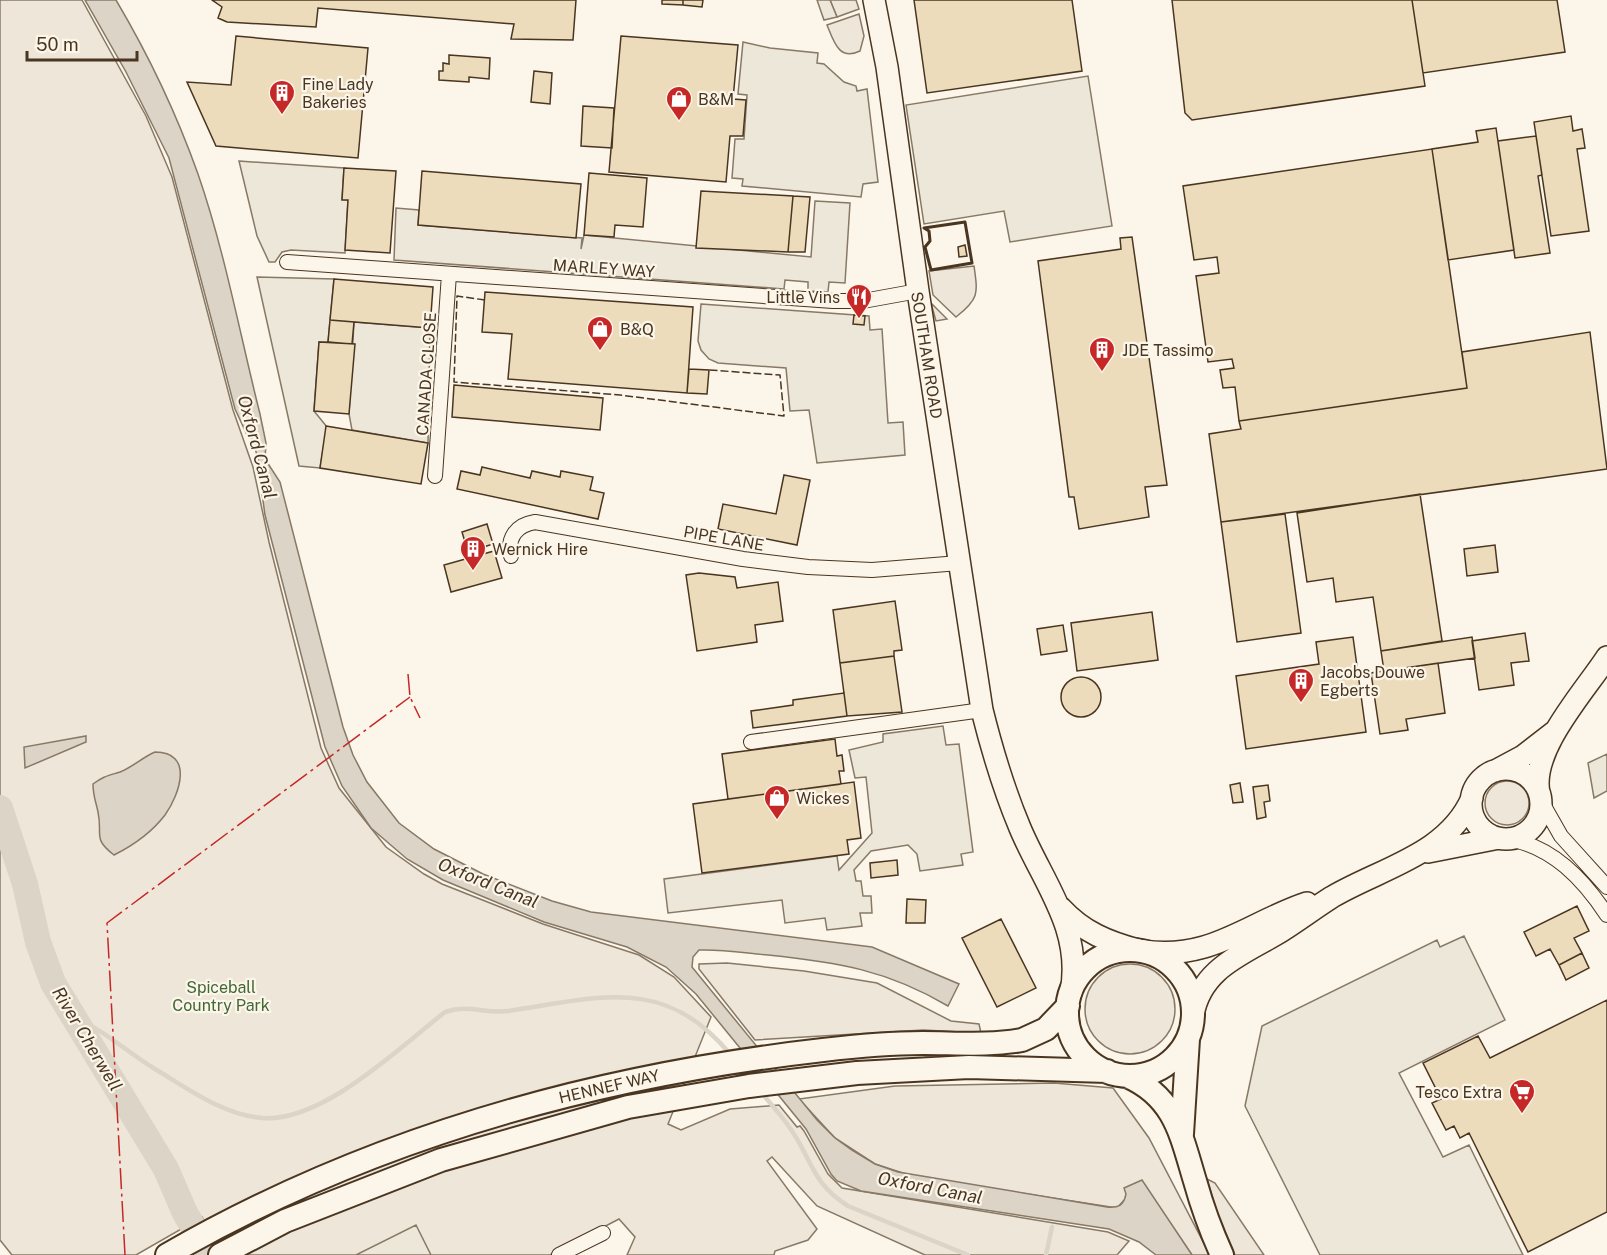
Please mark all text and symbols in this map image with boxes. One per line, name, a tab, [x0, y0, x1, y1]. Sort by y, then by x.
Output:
scale bar	[27, 24, 136, 62]
text: 50 m	[36, 34, 79, 55]
place label: Fine Lady Bakeries	[302, 75, 374, 112]
building icon: Fine Lady Bakeries	[267, 78, 297, 116]
shop icon: B&M	[664, 84, 694, 122]
place label: B&M	[698, 90, 734, 109]
street label: MARLEY WAY	[552, 255, 656, 282]
restaurant icon: Little Vins	[844, 282, 874, 320]
place label: Little Vins	[766, 288, 840, 307]
street label: SOUTHAM ROAD	[907, 290, 946, 420]
street label: CANADA CLOSE	[413, 312, 440, 436]
shop icon: B&Q	[585, 314, 615, 352]
place label: B&Q	[620, 320, 654, 339]
building icon: JDE Tassimo	[1087, 335, 1117, 373]
place label: JDE Tassimo	[1122, 341, 1214, 360]
water label: Oxford Canal	[234, 393, 281, 501]
street label: PIPE LANE	[682, 522, 766, 555]
building icon: Wernick Hire	[458, 534, 488, 572]
place label: Wernick Hire	[492, 540, 588, 559]
place label: Jacobs Douwe Egberts	[1320, 663, 1425, 700]
building icon: Jacobs Douwe Egberts	[1286, 666, 1316, 704]
shop icon: Wickes	[762, 783, 792, 821]
place label: Wickes	[796, 789, 850, 808]
water label: Oxford Canal	[435, 853, 541, 912]
park label: Spiceball Country Park	[172, 978, 270, 1015]
water label: River Cherwell	[48, 983, 127, 1095]
street label: HENNEF WAY	[557, 1066, 662, 1107]
supermarket icon: Tesco Extra	[1507, 1077, 1537, 1115]
place label: Tesco Extra	[1416, 1083, 1502, 1102]
water label: Oxford Canal	[876, 1167, 984, 1208]

